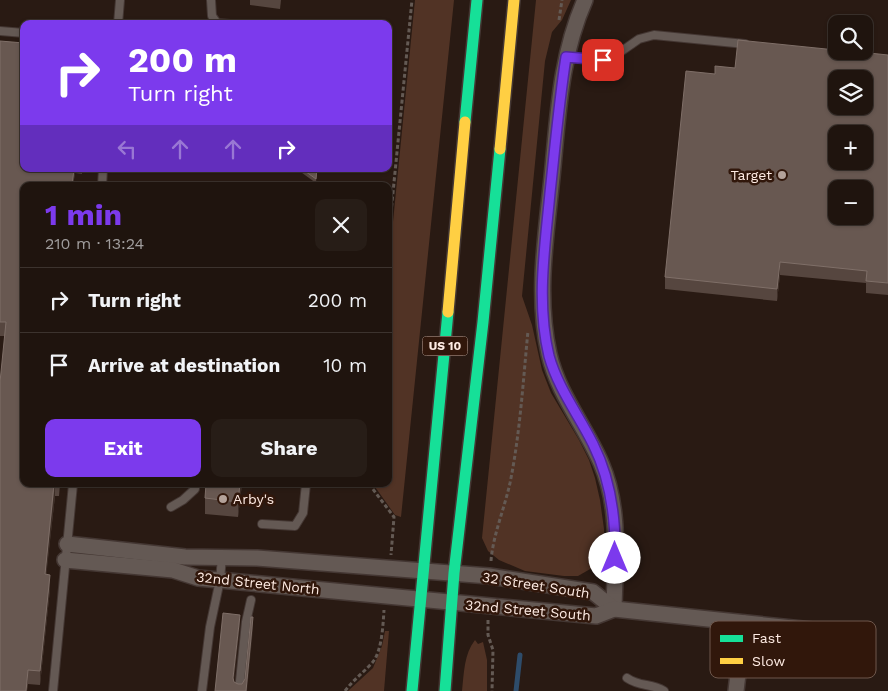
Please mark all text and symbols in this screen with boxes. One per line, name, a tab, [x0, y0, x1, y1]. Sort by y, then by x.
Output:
map controls	[828, 15, 873, 225]
button: search	[828, 15, 873, 60]
text: 200 m	[128, 39, 237, 81]
pin	[582, 39, 624, 81]
icon: right	[45, 40, 110, 105]
icon: arrive	[589, 46, 617, 74]
button: layers	[828, 70, 873, 115]
text: Turn right	[128, 81, 233, 106]
button: +	[828, 125, 873, 170]
icon: left	[113, 135, 141, 163]
icon: ahead	[166, 135, 194, 163]
icon: ahead	[219, 135, 247, 163]
icon: right	[272, 135, 300, 163]
place label: Target	[730, 167, 772, 183]
marker: Target	[776, 169, 788, 181]
button: −	[828, 180, 873, 225]
text: 1 min	[45, 197, 122, 232]
button: close	[315, 199, 367, 251]
text: 210 m · 13:24	[45, 234, 144, 253]
icon: right	[45, 286, 73, 314]
text: Turn right	[88, 289, 181, 312]
text: 200 m	[308, 289, 367, 312]
road number: US 10	[422, 336, 468, 356]
icon: arrive	[45, 351, 73, 379]
text: Arrive at destination	[88, 354, 280, 377]
text: 10 m	[323, 354, 367, 377]
button: Exit	[45, 419, 201, 477]
button: Share	[211, 419, 367, 477]
place label: Arby's	[233, 491, 274, 507]
marker: Arby's	[217, 493, 229, 505]
position arrow	[588, 531, 640, 583]
street label: 32nd Street North	[196, 569, 320, 597]
street label: 32 Street South	[481, 569, 591, 601]
street label: 32nd Street South	[465, 597, 591, 623]
legend	[710, 621, 876, 678]
text: Fast	[752, 630, 781, 646]
text: Slow	[752, 653, 785, 669]

